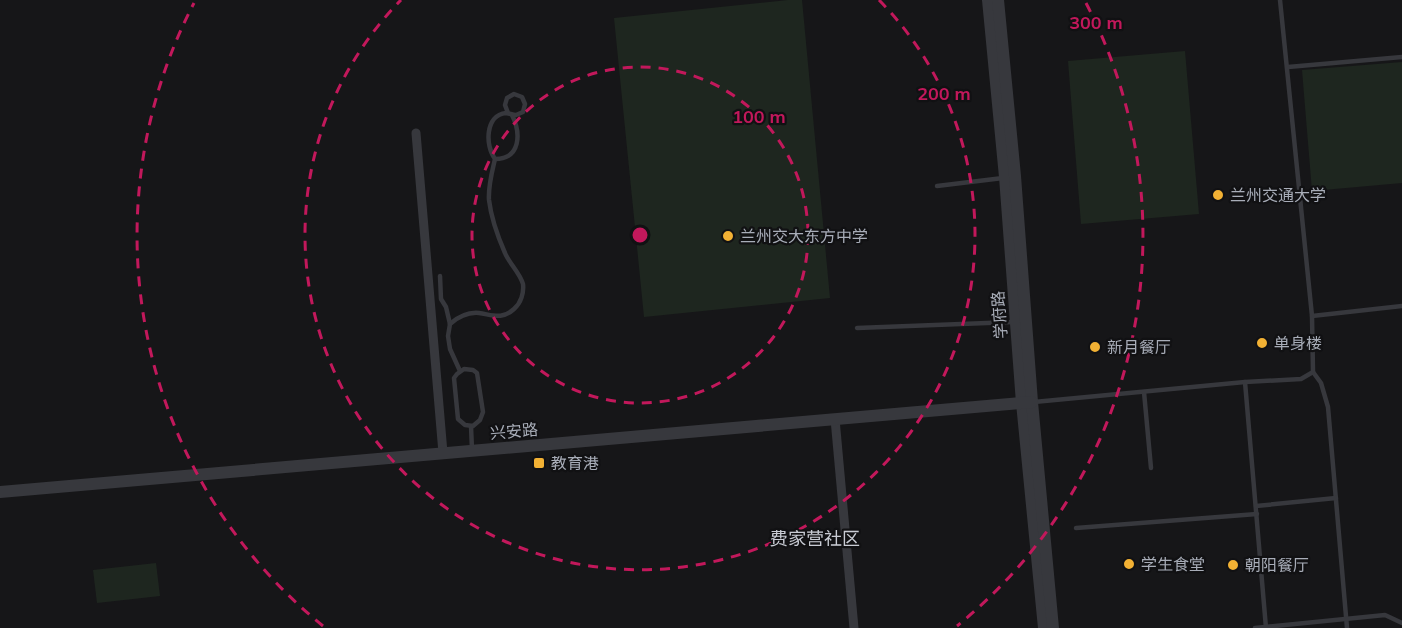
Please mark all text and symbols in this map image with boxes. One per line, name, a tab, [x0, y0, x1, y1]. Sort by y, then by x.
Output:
text: 300 m	[1069, 11, 1123, 34]
text: 200 m	[917, 82, 971, 105]
text: 100 m	[732, 105, 786, 128]
place label: 兰州交通大学	[1230, 185, 1326, 205]
marker: 兰州交通大学	[1211, 188, 1225, 202]
centre of rings	[630, 225, 650, 245]
place label: 兰州交大东方中学	[740, 226, 868, 246]
marker: 兰州交大东方中学	[721, 229, 735, 243]
street label: 学府路	[987, 290, 1011, 340]
place label: 单身楼	[1274, 333, 1322, 353]
marker: 单身楼	[1255, 336, 1269, 350]
place label: 新月餐厅	[1107, 337, 1171, 357]
marker: 新月餐厅	[1088, 340, 1102, 354]
street label: 兴安路	[489, 419, 539, 443]
place label: 教育港	[551, 453, 599, 473]
marker: 教育港	[532, 456, 546, 470]
district label: 费家营社区	[770, 527, 860, 550]
place label: 学生食堂	[1141, 554, 1205, 574]
place label: 朝阳餐厅	[1245, 555, 1309, 575]
marker: 学生食堂	[1122, 557, 1136, 571]
marker: 朝阳餐厅	[1226, 558, 1240, 572]

